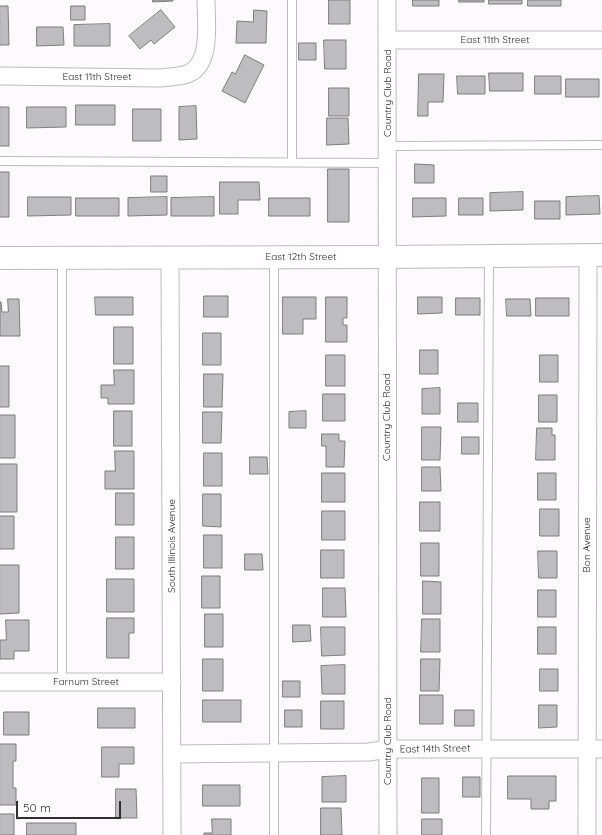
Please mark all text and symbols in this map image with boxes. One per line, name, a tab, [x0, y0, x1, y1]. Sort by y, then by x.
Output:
street label: East 11th Street	[460, 34, 530, 46]
street label: Country Club Road	[382, 49, 394, 137]
street label: East 11th Street	[62, 71, 132, 83]
street label: East 12th Street	[266, 251, 336, 263]
street label: Country Club Road	[381, 373, 393, 461]
street label: South Illinois Avenue	[166, 499, 178, 593]
street label: Bon Avenue	[581, 517, 593, 573]
street label: Farnum Street	[53, 676, 119, 688]
street label: Country Club Road	[382, 697, 394, 785]
street label: East 14th Street	[400, 742, 470, 756]
scale bar	[18, 793, 123, 819]
text: 50 m	[23, 800, 51, 815]

